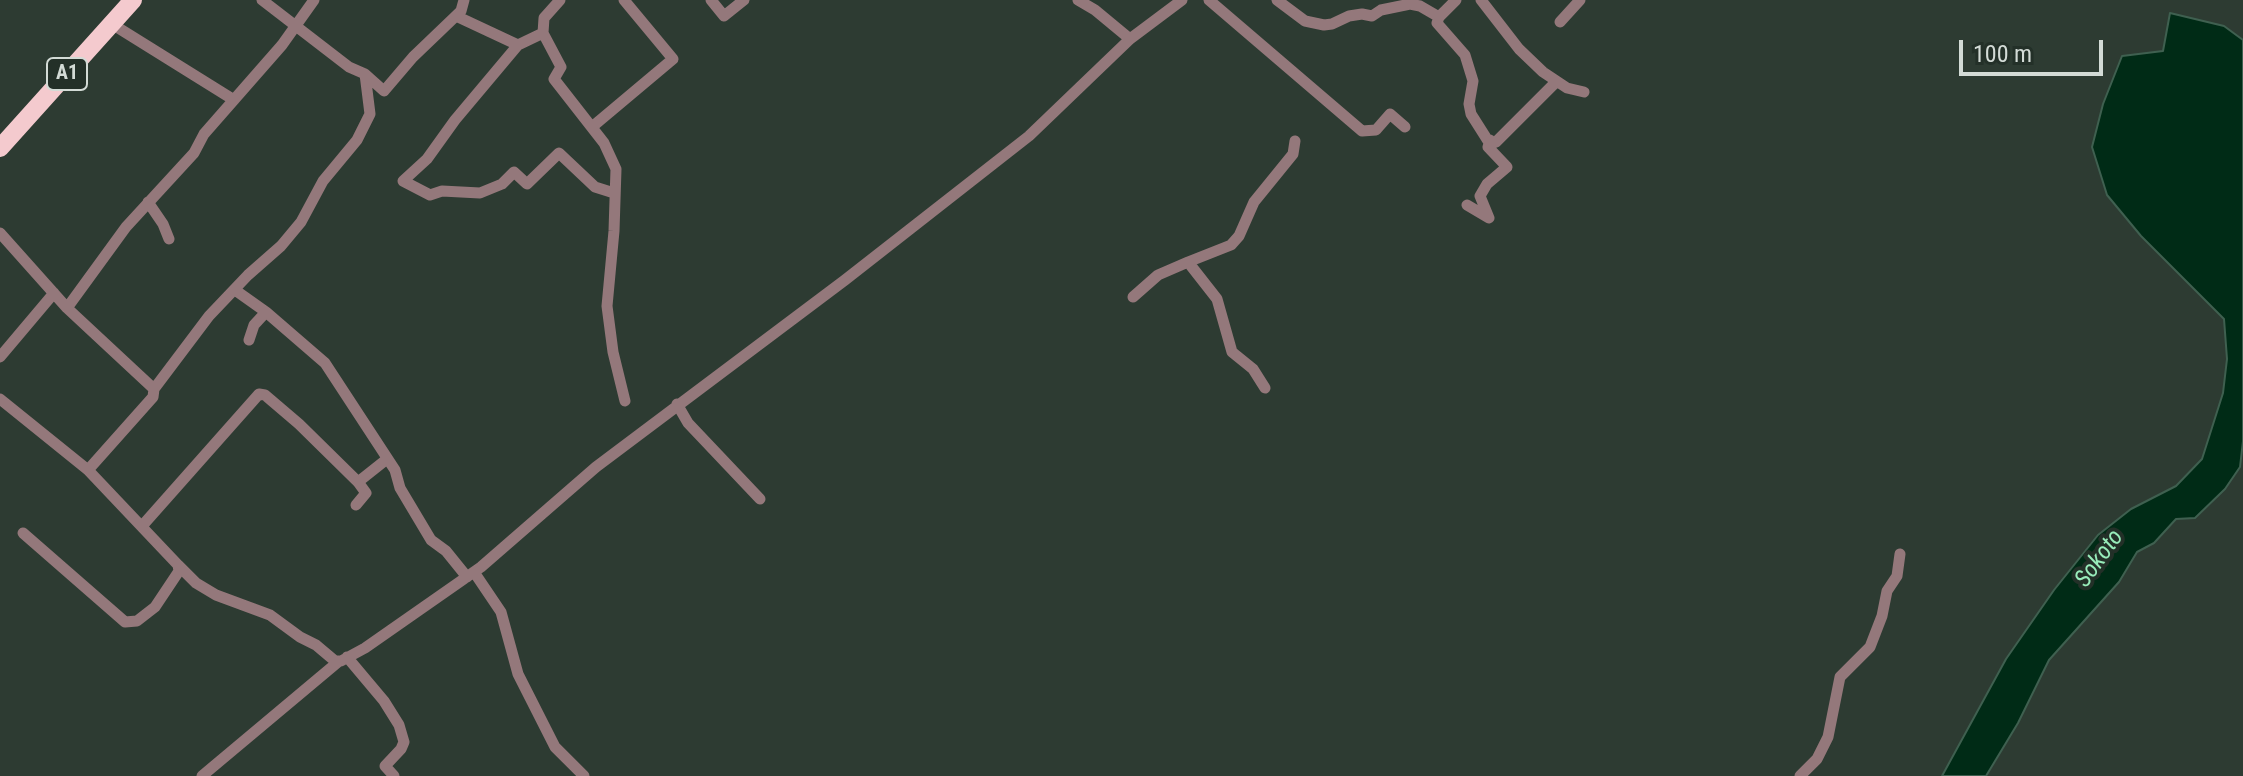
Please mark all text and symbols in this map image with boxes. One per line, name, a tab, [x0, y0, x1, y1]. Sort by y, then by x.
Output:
scale bar	[1963, 24, 2107, 74]
text: 100 m	[1973, 40, 2032, 68]
road number: A1	[47, 58, 87, 90]
water label: Sokoto	[2069, 525, 2131, 593]

